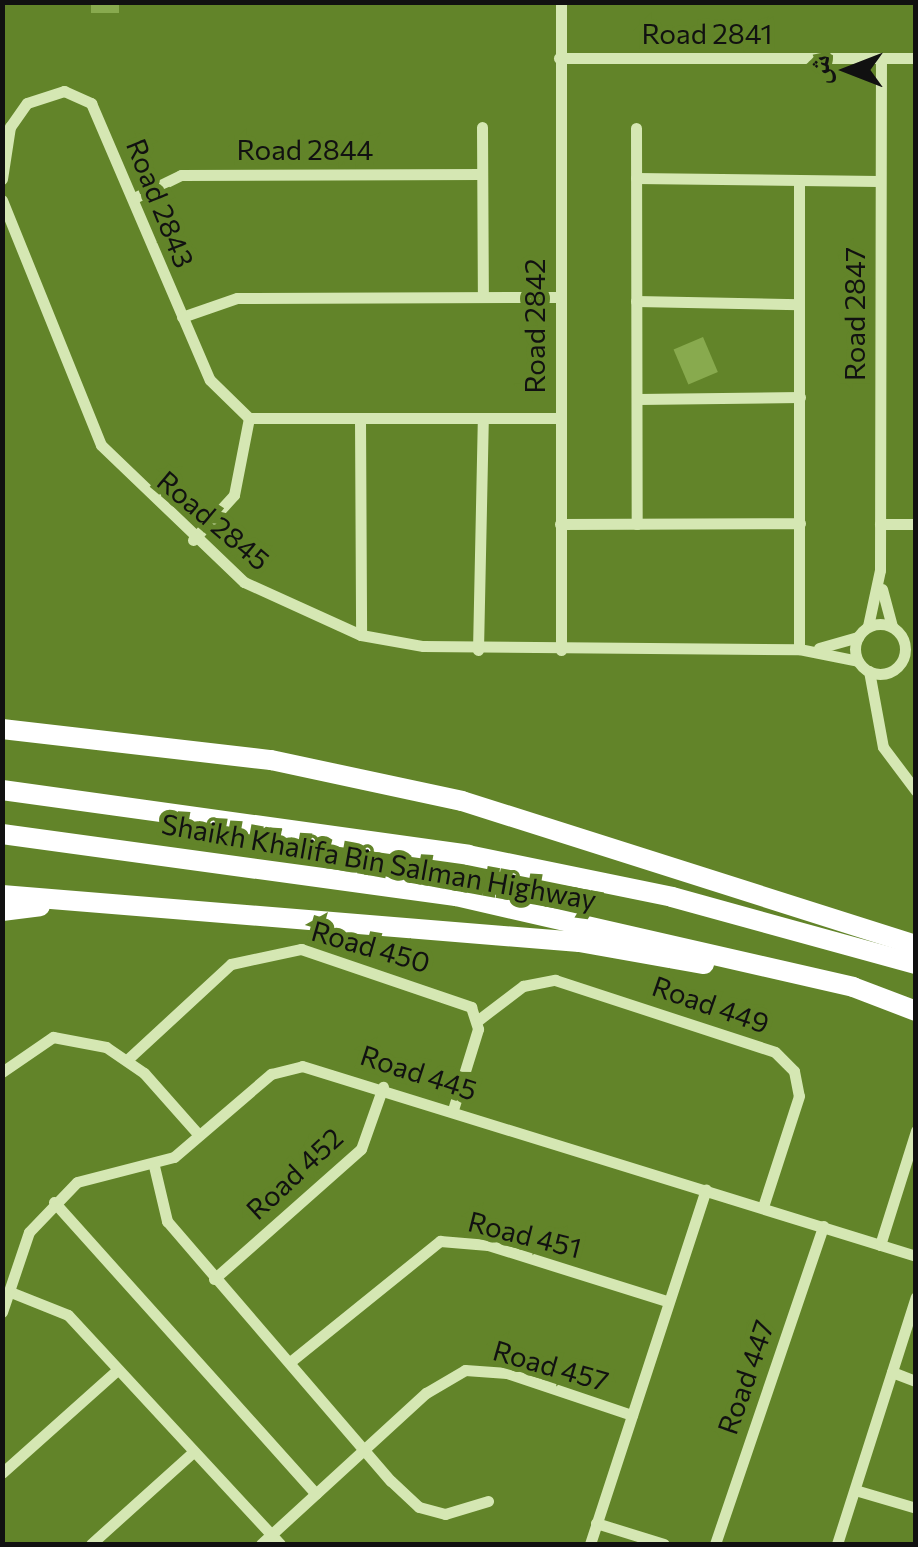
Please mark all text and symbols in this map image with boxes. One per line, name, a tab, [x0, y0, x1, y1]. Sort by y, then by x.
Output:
street label: Road 2841	[641, 16, 773, 50]
north arrow	[798, 20, 898, 120]
text: ش	[801, 55, 835, 85]
street label: Road 2844	[237, 132, 373, 166]
street label: Road 2843	[120, 134, 202, 272]
street label: Road 2847	[837, 247, 871, 381]
street label: Road 2842	[517, 258, 551, 394]
street label: Road 2845	[151, 463, 277, 577]
street label: Shaikh Khalifa Bin Salman Highway	[159, 806, 599, 916]
street label: Road 450	[308, 913, 434, 979]
street label: Road 449	[648, 968, 774, 1040]
street label: Road 445	[357, 1037, 481, 1107]
street label: Road 452	[239, 1120, 349, 1226]
street label: Road 451	[465, 1204, 585, 1264]
street label: Road 447	[710, 1315, 780, 1439]
street label: Road 457	[489, 1333, 613, 1397]

